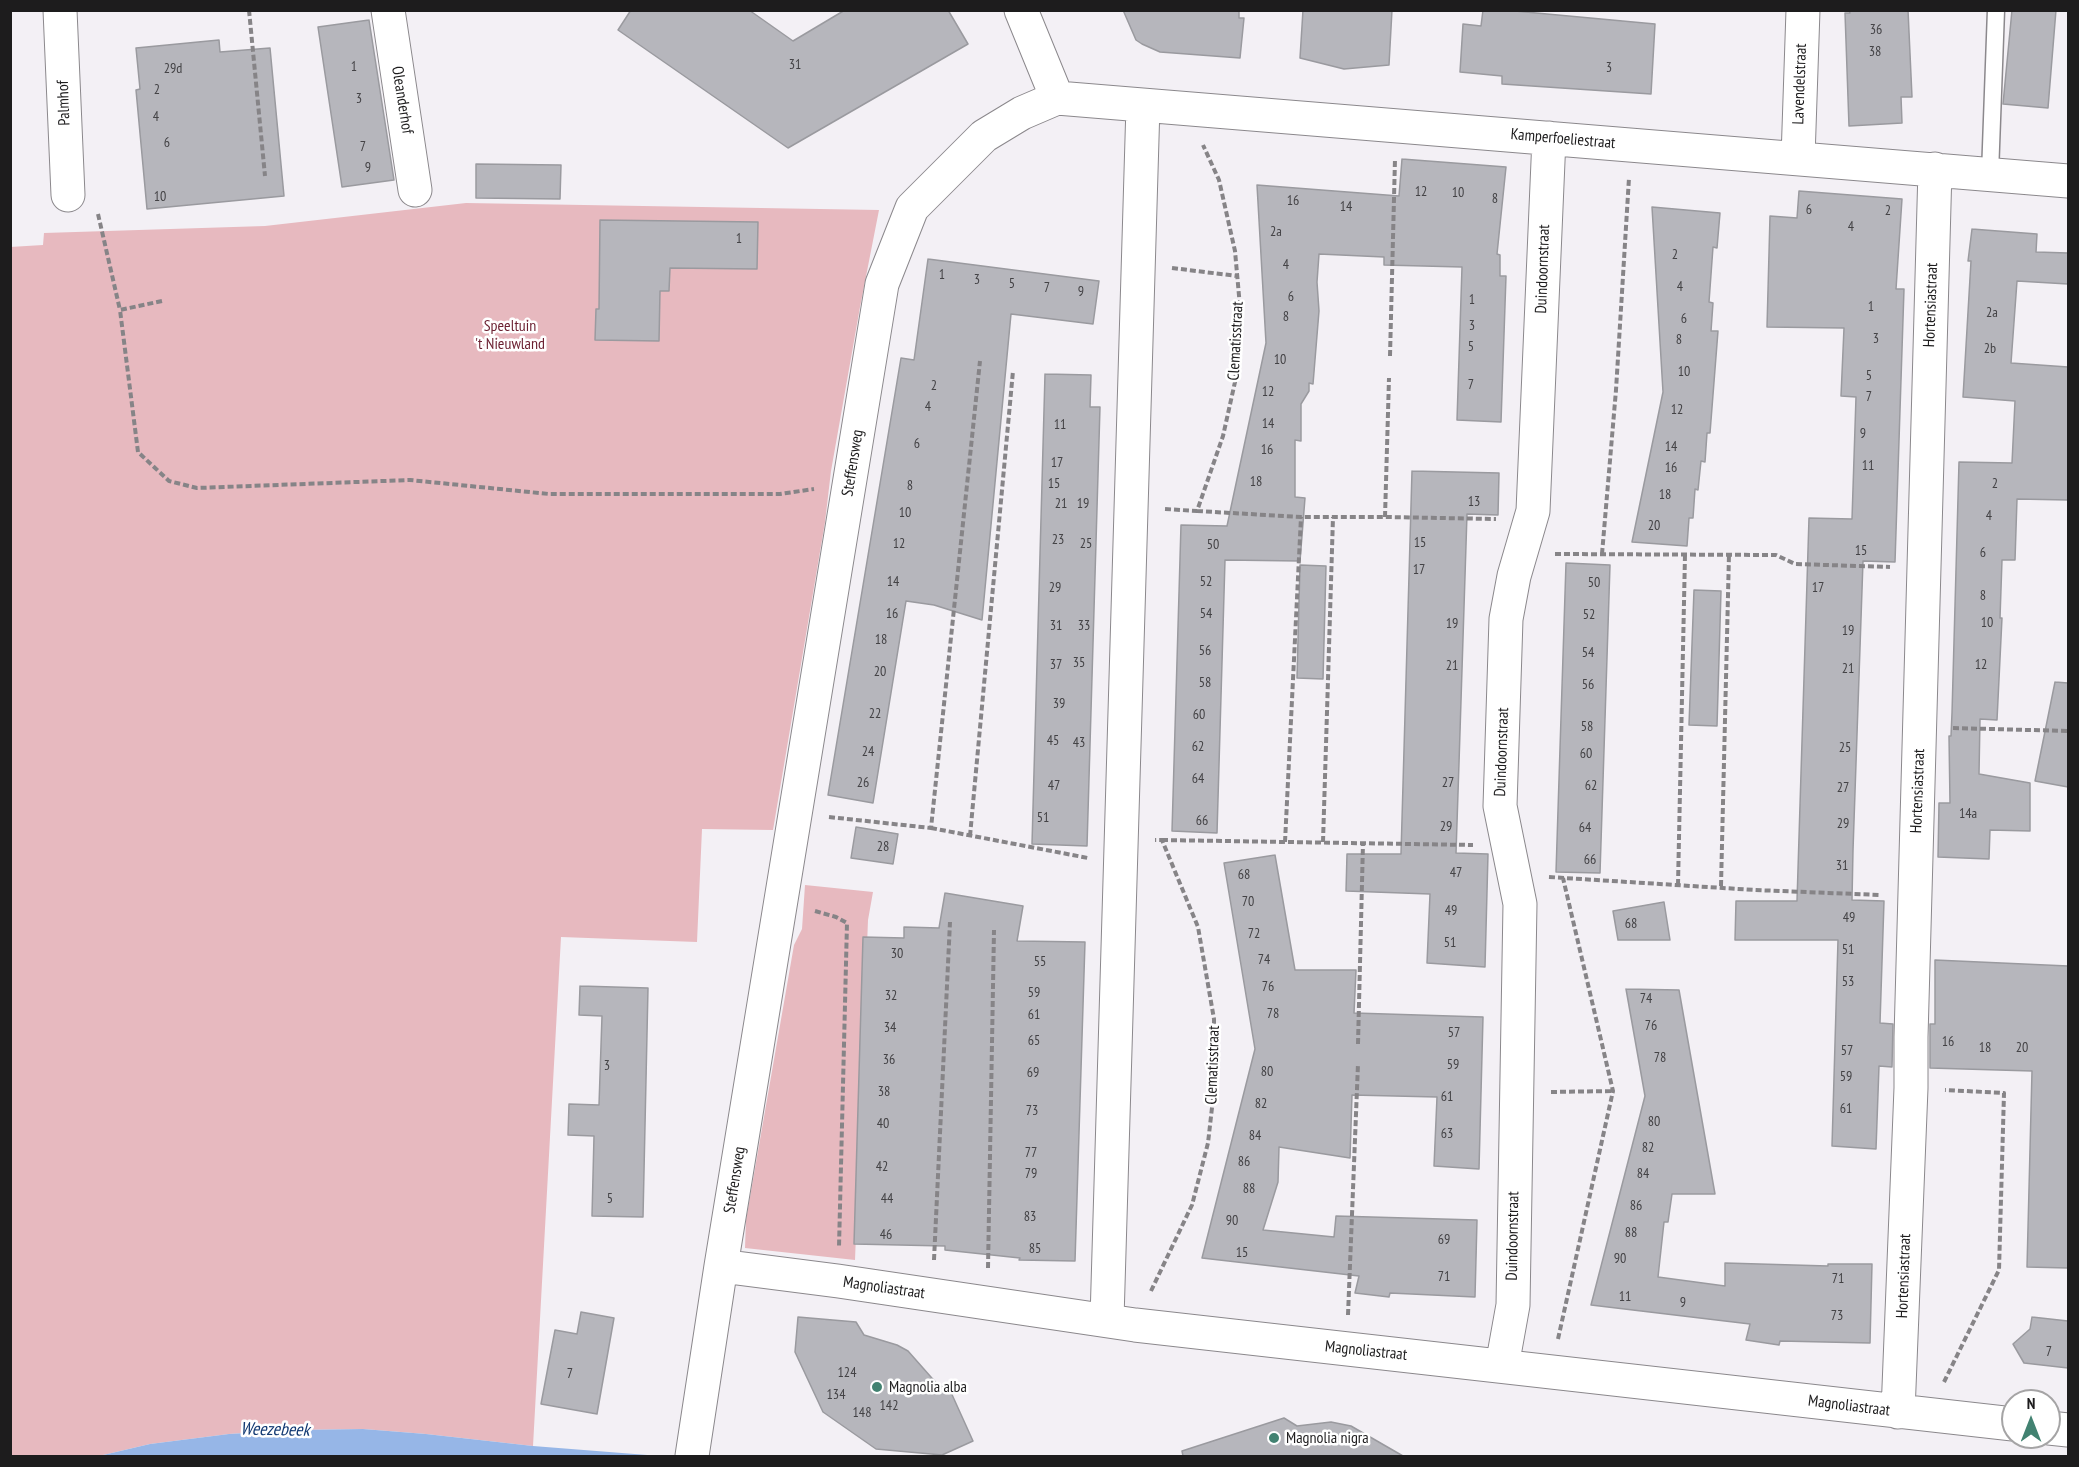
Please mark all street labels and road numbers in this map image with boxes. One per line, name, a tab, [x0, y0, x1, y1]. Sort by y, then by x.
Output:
street label: Lavendelstraat	[1789, 43, 1811, 125]
street label: Oleanderhof	[387, 65, 417, 135]
street label: Palmhof	[54, 80, 74, 126]
street label: Kamperfoeliestraat	[1510, 125, 1616, 153]
street label: Duindoornstraat	[1532, 224, 1554, 314]
street label: Hortensiastraat	[1920, 262, 1942, 348]
street label: Clematisstraat	[1224, 301, 1248, 381]
street label: Steffensweg	[838, 428, 868, 498]
street label: Duindoornstraat	[1491, 707, 1513, 797]
street label: Hortensiastraat	[1907, 748, 1929, 834]
street label: Clematisstraat	[1202, 1025, 1224, 1105]
street label: Steffensweg	[720, 1145, 750, 1215]
street label: Duindoornstraat	[1503, 1191, 1523, 1281]
street label: Hortensiastraat	[1893, 1233, 1915, 1319]
street label: Magnoliastraat	[842, 1273, 926, 1303]
street label: Magnoliastraat	[1324, 1337, 1408, 1365]
street label: Magnoliastraat	[1807, 1391, 1891, 1421]

